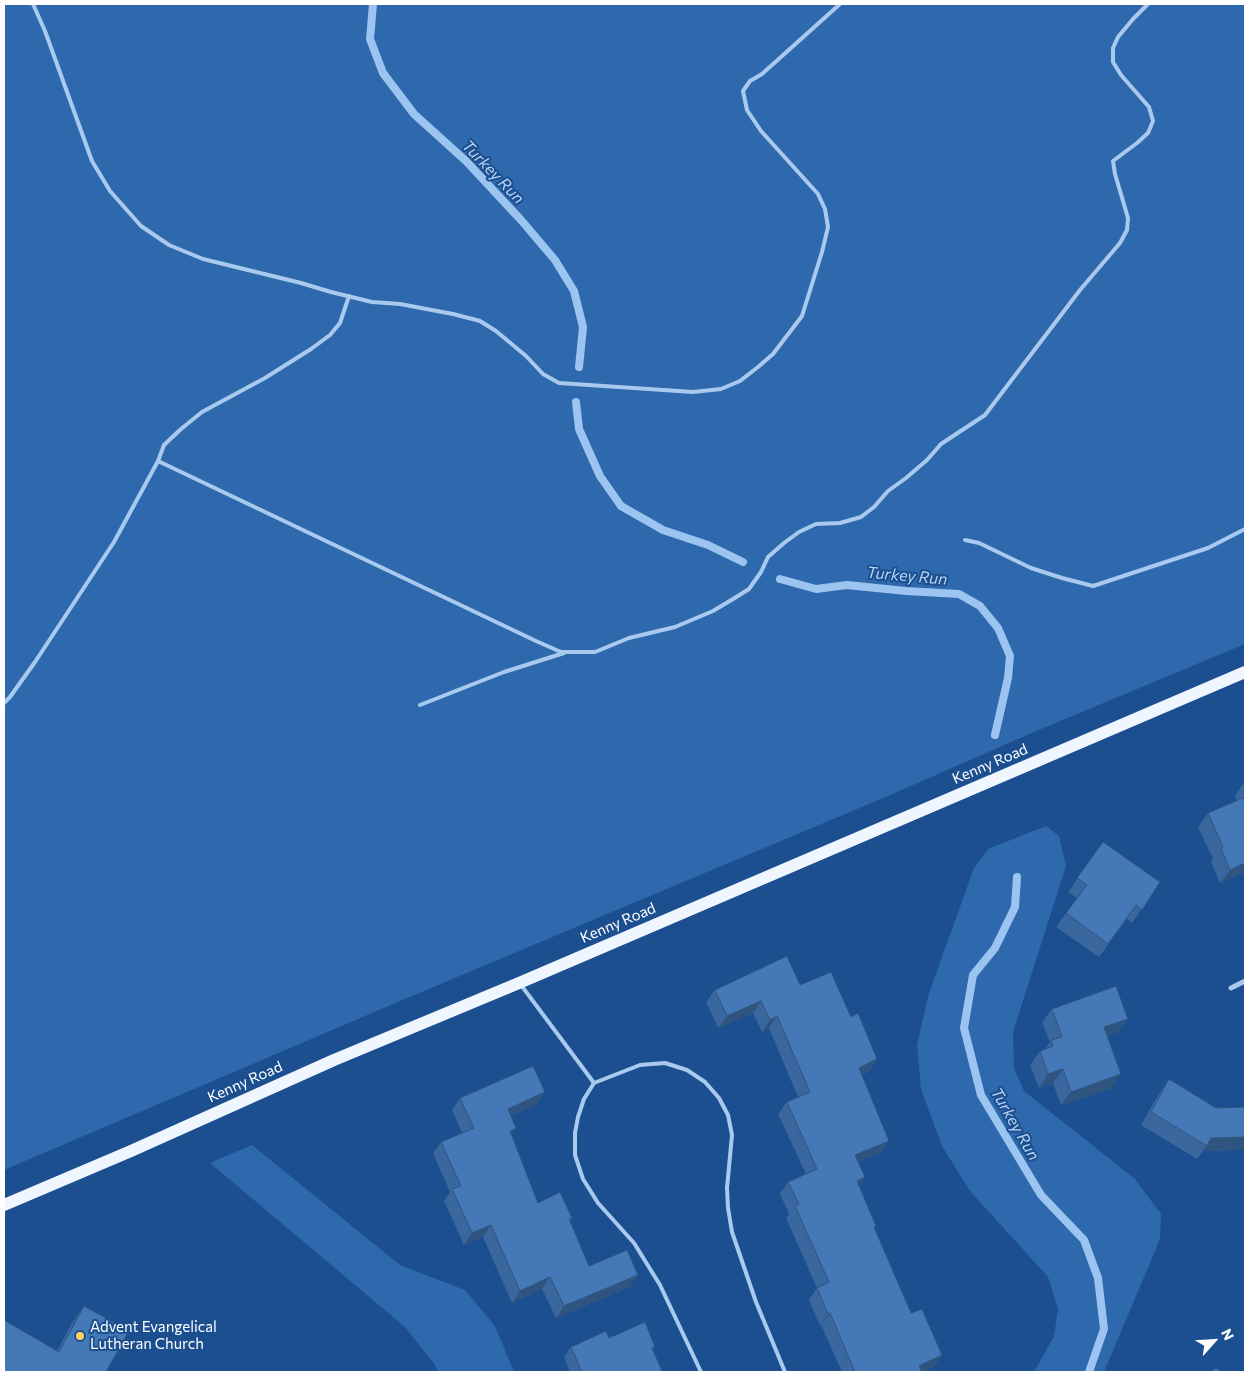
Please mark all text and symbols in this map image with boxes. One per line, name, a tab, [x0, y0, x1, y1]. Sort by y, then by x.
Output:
water label: Turkey Run	[458, 136, 528, 208]
water label: Turkey Run	[866, 563, 948, 589]
street label: Kenny Road	[950, 740, 1030, 788]
street label: Kenny Road	[578, 899, 658, 947]
street label: Kenny Road	[205, 1057, 285, 1107]
water label: Turkey Run	[986, 1084, 1044, 1164]
north arrow	[1189, 1316, 1239, 1366]
place label: Advent Evangelical Lutheran Church	[90, 1318, 217, 1353]
text: N	[1218, 1326, 1238, 1343]
marker: Advent Evangelical Lutheran Church	[74, 1330, 86, 1342]

